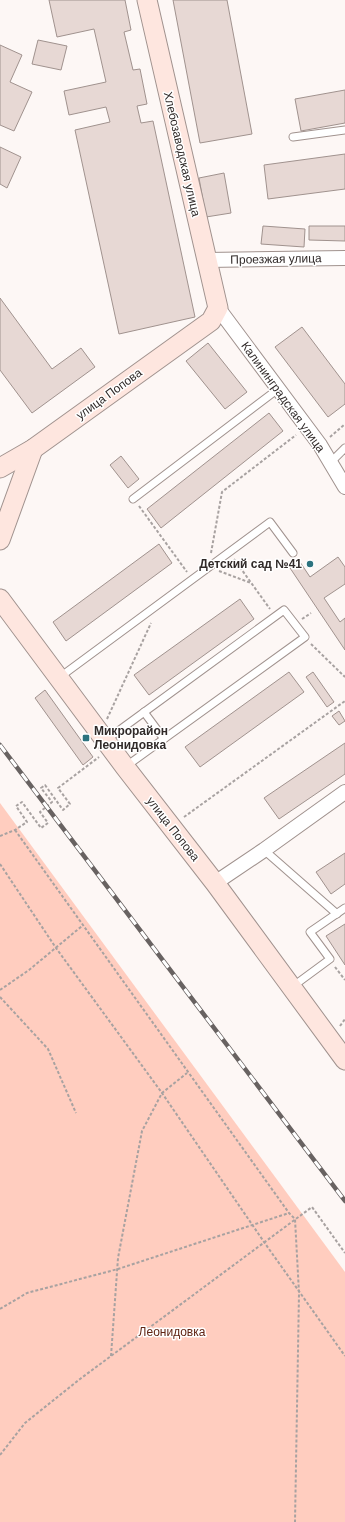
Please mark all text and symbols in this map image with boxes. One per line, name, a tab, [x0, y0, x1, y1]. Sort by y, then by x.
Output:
street label: Хлебозаводская улица	[161, 90, 203, 218]
street label: Проезжая улица	[230, 251, 322, 267]
street label: Калининградская улица	[238, 339, 328, 455]
street label: улица Попова	[73, 365, 145, 423]
place label: Детский сад №41	[199, 557, 302, 571]
marker: Детский сад №41	[305, 559, 315, 569]
place label: Микрорайон Леонидовка	[94, 724, 168, 752]
marker: Микрорайон Леонидовка	[81, 733, 91, 743]
street label: улица Попова	[144, 794, 203, 864]
park label: Леонидовка	[139, 1325, 206, 1339]

